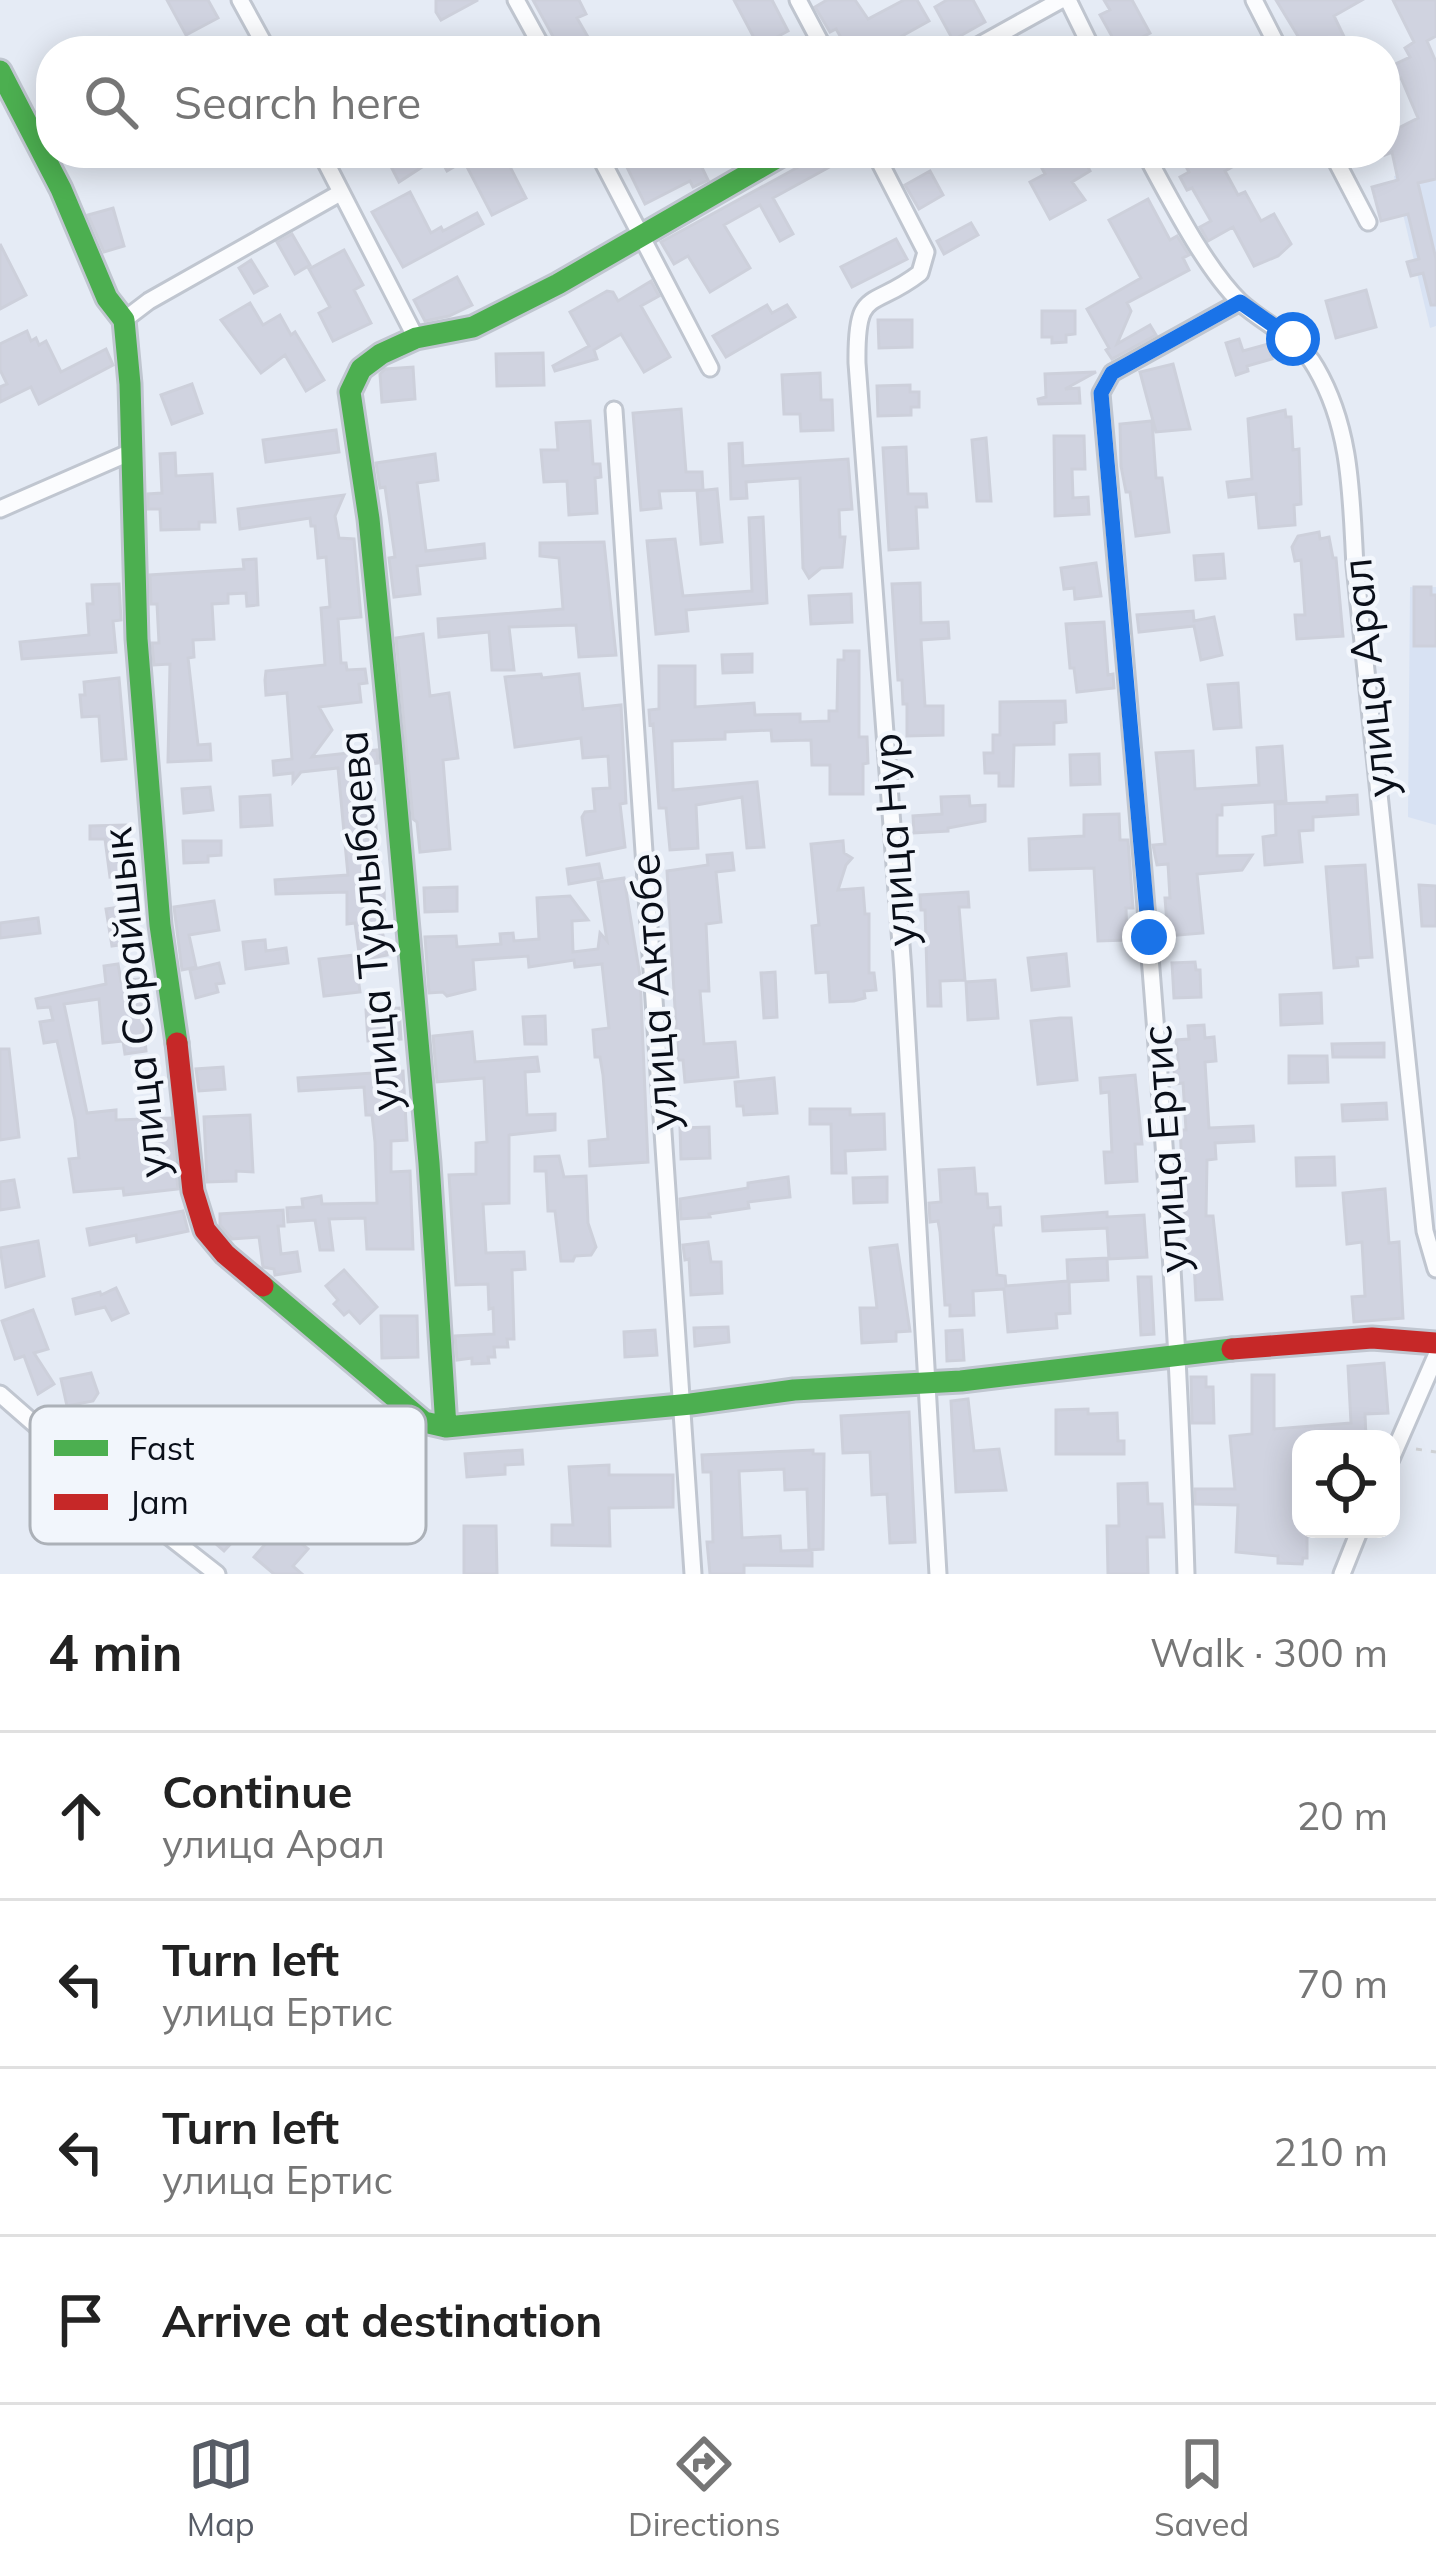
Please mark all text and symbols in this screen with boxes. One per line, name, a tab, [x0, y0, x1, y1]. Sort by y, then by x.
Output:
search box	[36, 36, 1400, 168]
icon: search	[78, 69, 144, 135]
text: Search here	[174, 74, 421, 130]
route start	[1266, 312, 1320, 366]
street label: улица Арал	[1329, 556, 1407, 800]
street label: улица Турлыбаева	[325, 728, 411, 1114]
street label: улица Нур	[859, 731, 927, 949]
street label: улица Сарайшык	[89, 825, 179, 1181]
street label: улица Актобе	[617, 852, 689, 1132]
route end	[1122, 910, 1176, 964]
street label: улица Ертис	[1129, 1023, 1199, 1275]
legend	[30, 1406, 426, 1544]
text: Fast	[129, 1427, 194, 1468]
map controls	[1292, 1430, 1400, 1538]
button: locate	[1292, 1430, 1400, 1538]
text: Jam	[129, 1481, 189, 1522]
text: 4 min	[48, 1620, 183, 1684]
text: Walk · 300 m	[1150, 1628, 1388, 1677]
text: Continue	[162, 1763, 352, 1819]
icon: ahead	[48, 1783, 114, 1849]
text: 20 m	[1297, 1791, 1388, 1840]
text: улица Арал	[162, 1819, 385, 1868]
text: Turn left	[162, 1931, 339, 1987]
icon: left	[48, 1951, 114, 2017]
text: 70 m	[1297, 1959, 1388, 2008]
text: улица Ертис	[162, 1987, 393, 2036]
text: Turn left	[162, 2099, 339, 2155]
icon: left	[48, 2119, 114, 2185]
text: 210 m	[1273, 2127, 1388, 2176]
text: улица Ертис	[162, 2155, 393, 2204]
icon: arrive	[48, 2287, 114, 2353]
text: Arrive at destination	[162, 2292, 602, 2348]
tab: Map	[187, 2431, 255, 2544]
tab: Directions	[628, 2431, 781, 2544]
tab: Saved	[1154, 2431, 1249, 2544]

